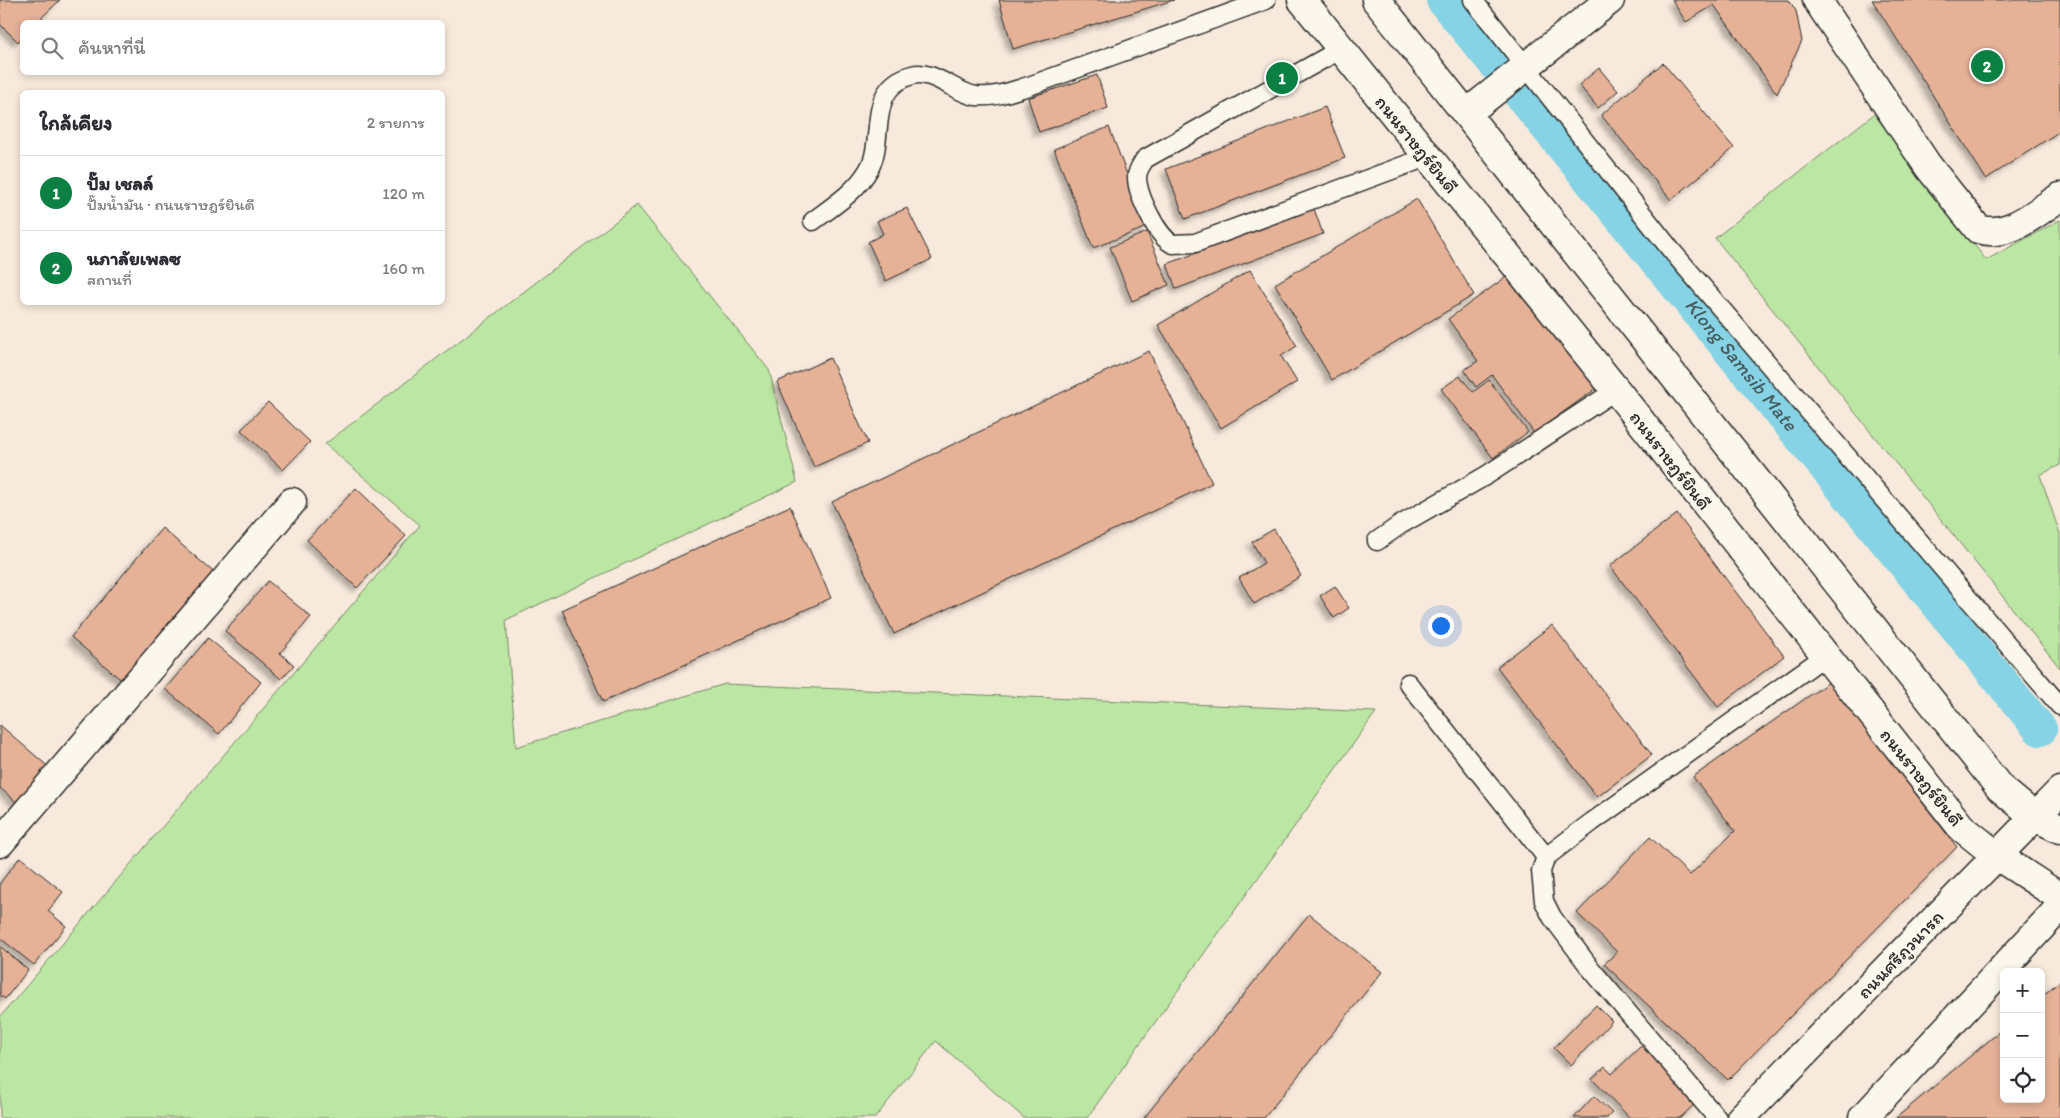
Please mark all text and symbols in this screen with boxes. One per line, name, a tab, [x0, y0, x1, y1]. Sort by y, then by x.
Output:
search box	[20, 20, 445, 75]
icon: search	[38, 34, 66, 62]
text: ค้นหาที่นี่	[78, 36, 146, 59]
pin: 2	[1971, 47, 2003, 85]
pin: 1	[1266, 59, 1298, 97]
street label: ถนนราษฎร์ยินดี	[1370, 91, 1463, 198]
text: ใกล้เคียง	[40, 110, 112, 135]
text: 2 รายการ	[367, 113, 425, 132]
text: ปั๊ม เชลล์	[87, 172, 154, 195]
text: 1	[52, 184, 60, 203]
text: 120 m	[382, 184, 425, 203]
text: ปั๊มน้ำมัน · ถนนราษฎร์ยินดี	[87, 195, 255, 214]
text: นภาลัยเพลซ	[87, 247, 181, 270]
text: 2	[52, 259, 60, 278]
text: 160 m	[382, 259, 425, 278]
text: สถานที่	[87, 270, 132, 289]
water label: Klong Samsib Mate	[1680, 293, 1804, 437]
street label: ถนนราษฎร์ยินดี	[1625, 406, 1716, 514]
your location	[1428, 613, 1454, 639]
street label: ถนนราษฎร์ยินดี	[1875, 724, 1968, 831]
street label: ถนนศรีภูวนารถ	[1852, 905, 1950, 1005]
map controls	[2000, 968, 2045, 1103]
button: +	[2000, 968, 2045, 1013]
button: −	[2000, 1013, 2045, 1058]
button: locate	[2000, 1058, 2045, 1103]

